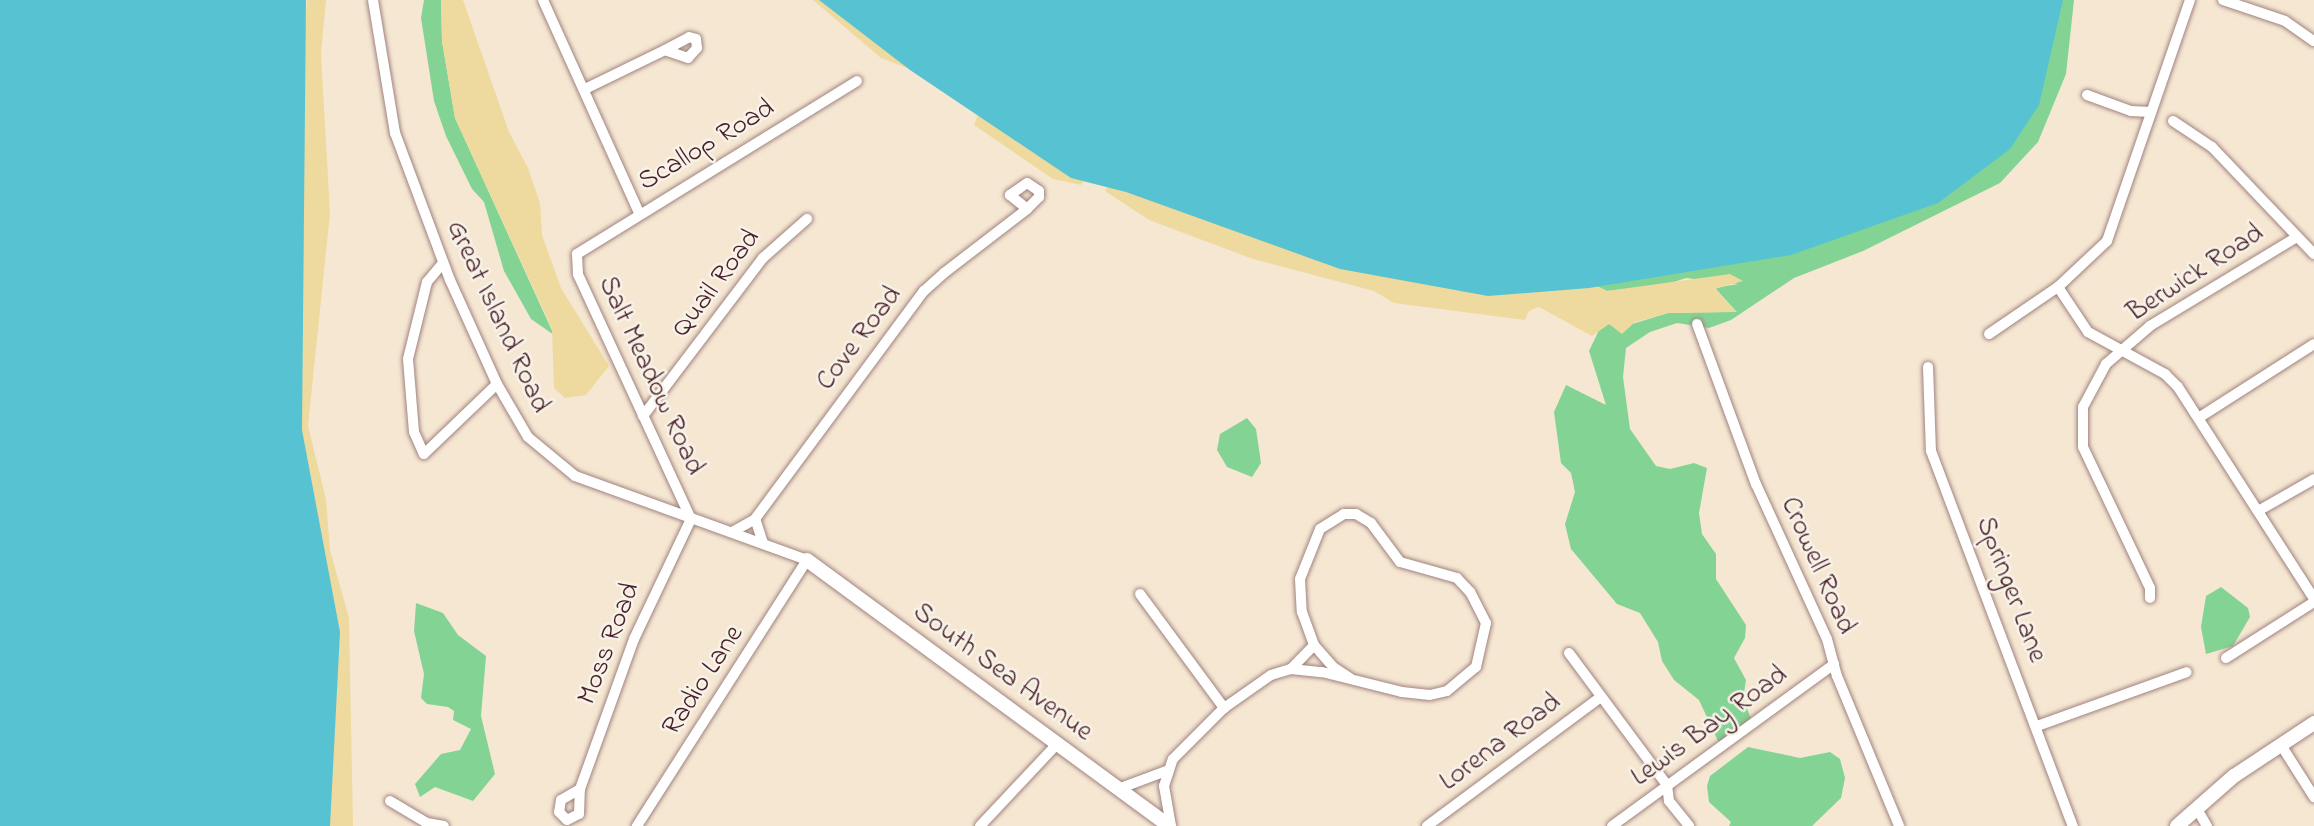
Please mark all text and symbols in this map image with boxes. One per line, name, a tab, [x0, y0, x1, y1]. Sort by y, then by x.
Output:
street label: Scallop Road	[633, 92, 781, 200]
street label: Great Island Road	[438, 215, 556, 419]
street label: Berwick Road	[2121, 217, 2271, 331]
street label: Quail Road	[665, 223, 769, 345]
street label: Salt Meadow Road	[589, 271, 711, 481]
street label: Cove Road	[810, 280, 910, 398]
street label: Crowell Road	[1772, 492, 1862, 640]
street label: Springer Lane	[1967, 512, 2053, 668]
street label: Moss Road	[571, 578, 649, 710]
street label: South Sea Avenue	[905, 596, 1099, 750]
street label: Radio Lane	[656, 620, 752, 742]
street label: Lewis Bay Road	[1625, 659, 1795, 795]
street label: Lorena Road	[1434, 687, 1568, 799]

